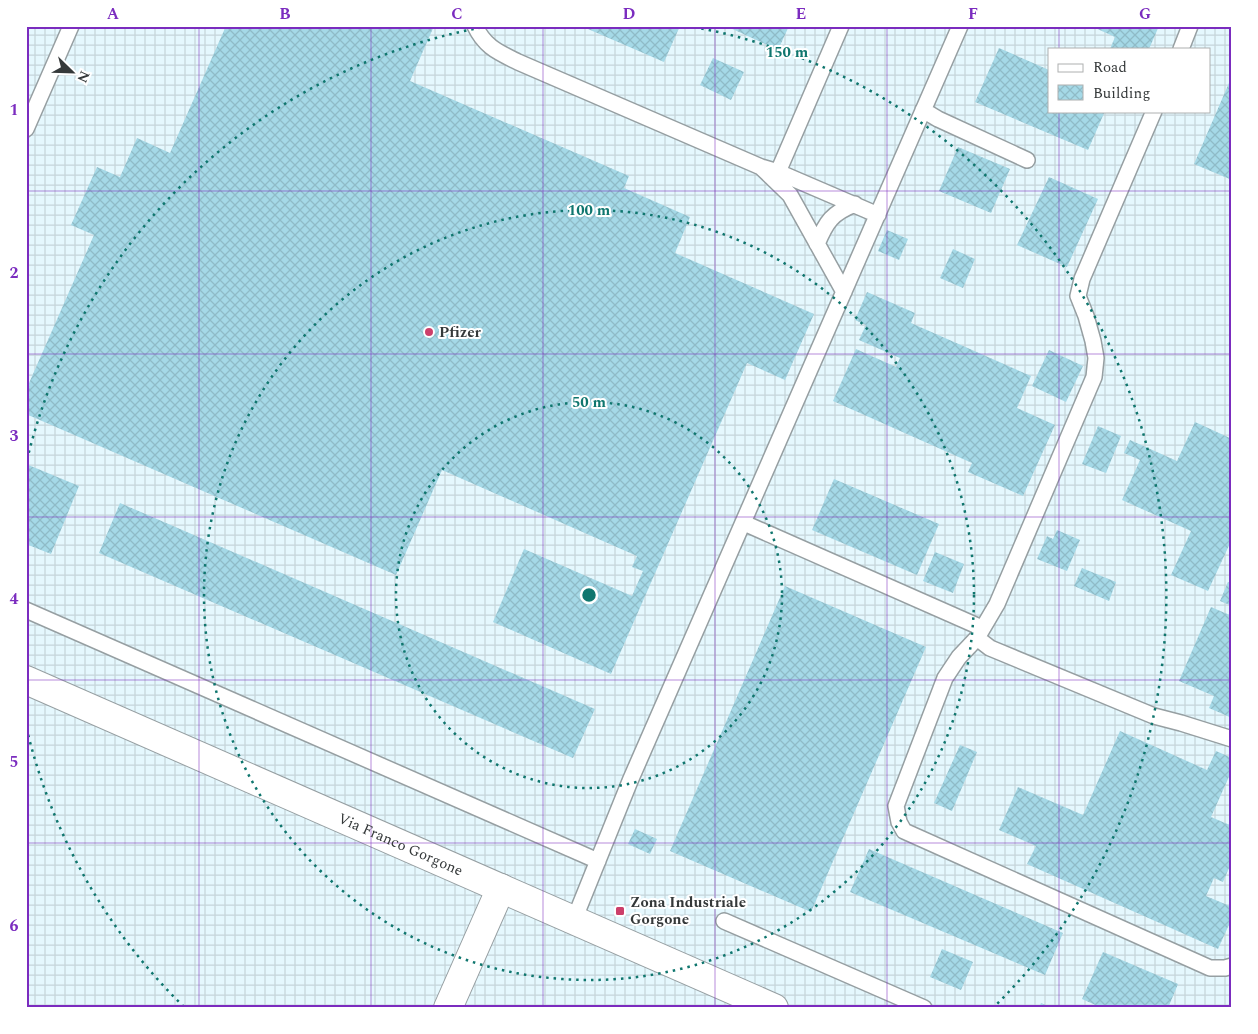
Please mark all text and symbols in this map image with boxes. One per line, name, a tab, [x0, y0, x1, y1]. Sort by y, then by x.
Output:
text: A	[107, 2, 120, 26]
text: B	[279, 2, 291, 26]
text: C	[451, 2, 463, 26]
text: D	[623, 2, 636, 26]
text: E	[796, 2, 806, 26]
text: F	[968, 2, 978, 26]
text: G	[1139, 2, 1151, 26]
text: 150 m	[766, 41, 809, 64]
north arrow	[48, 48, 98, 98]
legend	[1048, 48, 1210, 112]
text: Road	[1093, 56, 1127, 79]
text: N	[72, 68, 95, 86]
text: Building	[1093, 82, 1150, 105]
text: 1	[10, 98, 18, 122]
text: 100 m	[568, 199, 611, 222]
text: 2	[10, 261, 19, 285]
place label: Pfizer	[439, 321, 482, 344]
marker: Pfizer	[423, 326, 435, 338]
text: 50 m	[572, 391, 607, 414]
text: 3	[10, 424, 19, 448]
centre of rings	[580, 586, 598, 604]
text: 4	[10, 587, 19, 611]
text: 5	[10, 750, 18, 774]
street label: Via Franco Gorgone	[334, 807, 467, 882]
place label: Zona Industriale Gorgone	[630, 891, 746, 931]
marker: Zona Industriale Gorgone	[614, 905, 626, 917]
text: 6	[10, 914, 19, 938]

